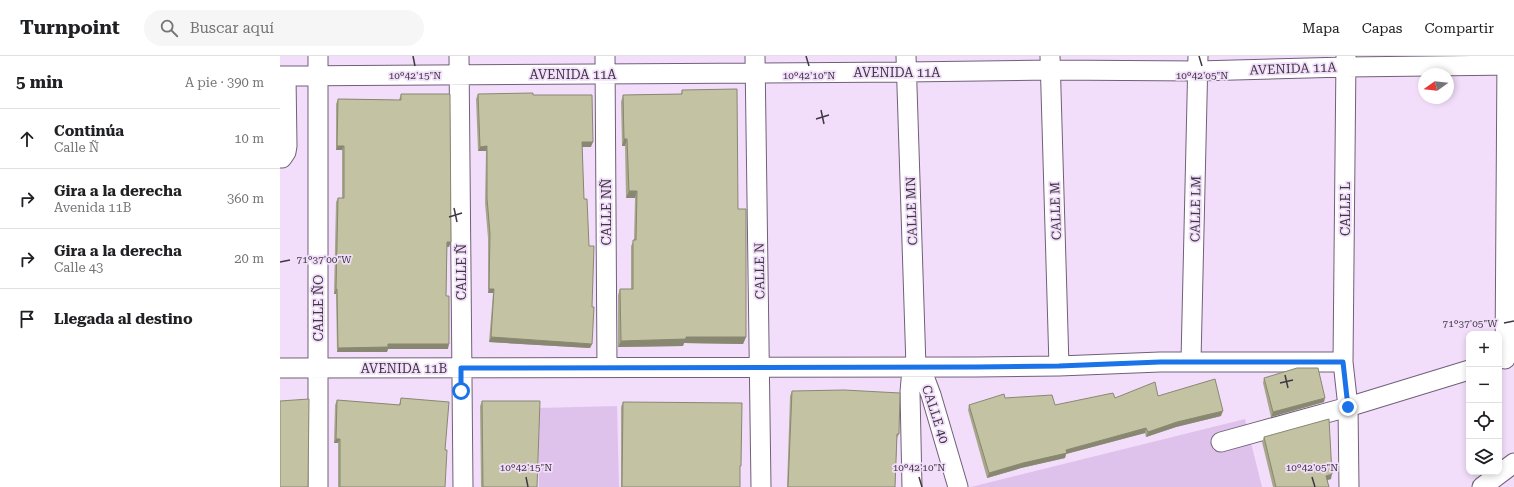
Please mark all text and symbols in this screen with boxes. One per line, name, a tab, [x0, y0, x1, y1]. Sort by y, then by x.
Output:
search box	[144, 10, 424, 46]
text: Turnpoint	[20, 16, 120, 39]
icon: search	[158, 17, 180, 39]
text: Buscar aquí	[190, 19, 274, 37]
text: Mapa	[1302, 20, 1340, 36]
text: Capas	[1362, 20, 1403, 36]
text: Compartir	[1425, 20, 1494, 36]
street label: AVENIDA 11A	[1249, 59, 1337, 78]
street label: AVENIDA 11A	[854, 65, 940, 80]
street label: AVENIDA 11A	[530, 67, 616, 82]
north arrow	[1418, 68, 1454, 104]
text: 10°42'15"N	[389, 70, 441, 81]
text: 10°42'10"N	[783, 70, 835, 81]
text: 10°42'05"N	[1176, 70, 1228, 81]
text: 5 min	[16, 72, 63, 92]
text: A pie · 390 m	[185, 75, 264, 90]
text: Continúa	[54, 122, 124, 140]
icon: ahead	[16, 128, 38, 150]
text: 10 m	[234, 131, 264, 146]
text: Calle Ñ	[54, 140, 99, 155]
street label: CALLE MN	[903, 176, 920, 246]
street label: CALLE LM	[1187, 176, 1204, 242]
street label: CALLE NÑ	[598, 179, 614, 245]
street label: CALLE M	[1047, 181, 1064, 240]
text: Gira a la derecha	[54, 182, 182, 200]
street label: CALLE L	[1338, 182, 1353, 236]
icon: right	[16, 188, 38, 210]
text: 360 m	[227, 191, 264, 206]
text: Avenida 11B	[54, 200, 132, 215]
text: Gira a la derecha	[54, 242, 182, 260]
street label: CALLE N	[752, 243, 767, 299]
street label: CALLE Ñ	[453, 244, 469, 300]
icon: right	[16, 248, 38, 270]
text: 20 m	[234, 251, 264, 266]
text: 71°37'00"W	[297, 254, 352, 265]
text: Calle 43	[54, 260, 103, 275]
street label: CALLE ÑO	[310, 275, 326, 341]
icon: arrive	[16, 308, 38, 330]
text: Llegada al destino	[54, 310, 193, 328]
text: 71°37'05"W	[1443, 318, 1498, 329]
map controls	[1466, 331, 1502, 475]
button: +	[1466, 331, 1502, 367]
street label: AVENIDA 11B	[361, 361, 448, 376]
button: −	[1466, 367, 1502, 403]
route start	[452, 382, 470, 400]
street label: CALLE 40	[919, 383, 952, 445]
route end	[1339, 398, 1357, 416]
button: locate	[1466, 403, 1502, 439]
button: layers	[1466, 439, 1502, 475]
text: 10°42'15"N	[500, 462, 552, 473]
text: 10°42'10"N	[893, 462, 945, 473]
text: 10°42'05"N	[1286, 462, 1338, 473]

